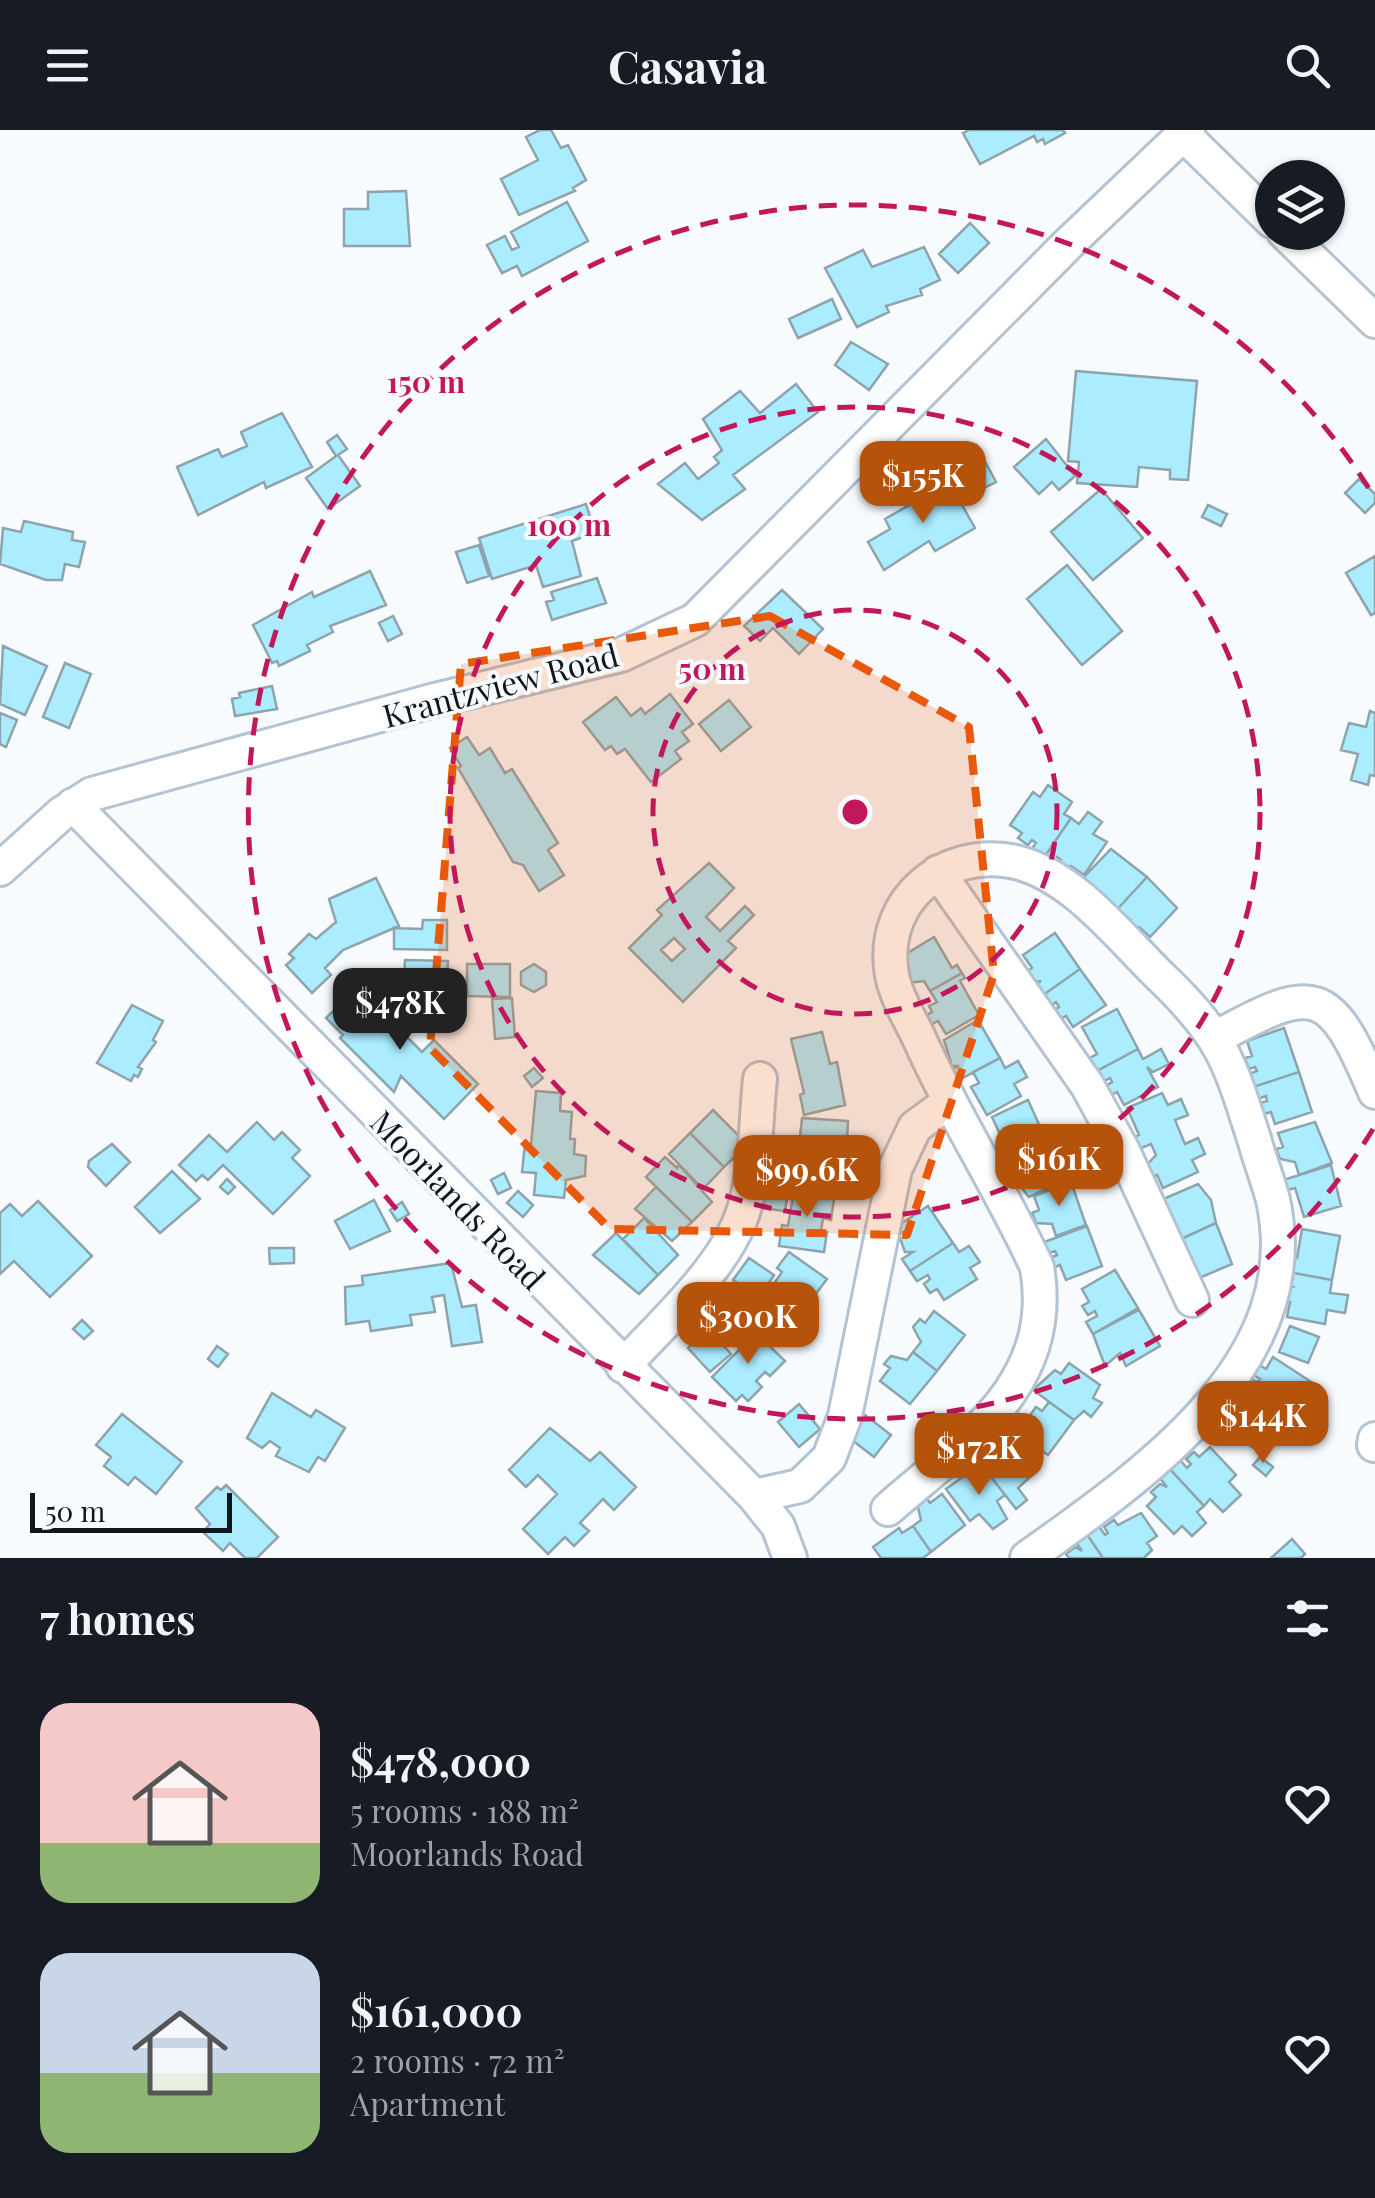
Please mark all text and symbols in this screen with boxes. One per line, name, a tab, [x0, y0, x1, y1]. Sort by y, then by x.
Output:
text: Casavia	[608, 35, 767, 95]
icon: menu	[40, 38, 95, 93]
icon: search	[1280, 38, 1335, 93]
map controls	[1255, 160, 1345, 250]
button: layers	[1255, 160, 1345, 250]
text: 150 m	[387, 361, 465, 401]
pin: $155K	[853, 441, 993, 526]
text: $155K	[882, 452, 964, 495]
text: 100 m	[527, 504, 611, 544]
street label: Krantzview Road	[377, 632, 623, 736]
text: 50 m	[678, 648, 746, 688]
centre of rings	[837, 794, 873, 830]
pin: $478K	[330, 968, 470, 1053]
text: $478K	[355, 979, 445, 1022]
street label: Moorlands Road	[362, 1100, 556, 1298]
pin: $161K	[989, 1124, 1129, 1209]
pin: $99.6K	[726, 1135, 888, 1220]
text: $161K	[1017, 1135, 1101, 1178]
text: $99.6K	[755, 1146, 859, 1189]
pin: $300K	[678, 1282, 818, 1367]
text: $300K	[699, 1293, 797, 1336]
pin: $144K	[1193, 1381, 1333, 1466]
text: $144K	[1219, 1392, 1307, 1435]
pin: $172K	[909, 1413, 1049, 1498]
text: $172K	[937, 1424, 1021, 1467]
scale bar	[30, 1488, 232, 1532]
text: 50 m	[45, 1492, 105, 1529]
text: 7 homes	[40, 1590, 195, 1646]
icon: filters	[1280, 1591, 1335, 1646]
text: $478,000	[350, 1732, 531, 1788]
icon: home	[120, 1743, 240, 1863]
icon: heart	[1280, 1776, 1335, 1831]
text: 5 rooms · 188 m²	[350, 1788, 579, 1831]
text: Moorlands Road	[350, 1831, 584, 1874]
text: $161,000	[350, 1982, 523, 2038]
icon: home	[120, 1993, 240, 2113]
icon: heart	[1280, 2026, 1335, 2081]
text: 2 rooms · 72 m²	[350, 2038, 565, 2081]
text: Apartment	[350, 2081, 505, 2124]

